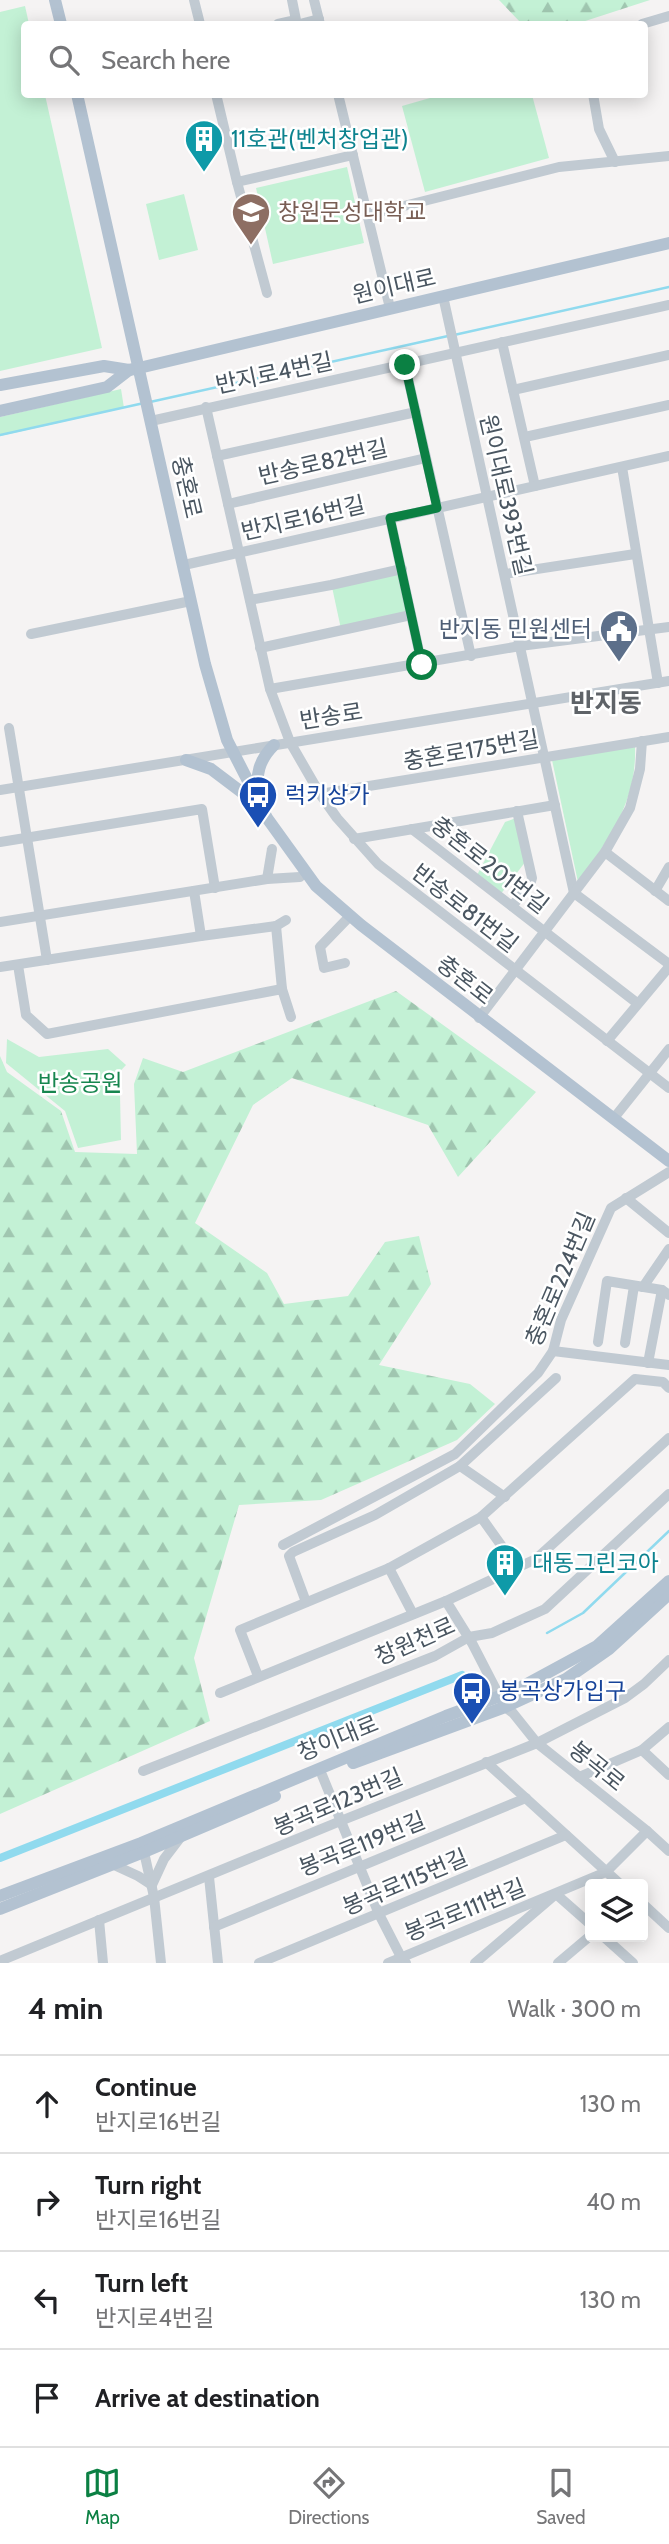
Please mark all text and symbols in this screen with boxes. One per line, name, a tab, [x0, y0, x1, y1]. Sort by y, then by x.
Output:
search box	[21, 21, 648, 98]
icon: search	[45, 41, 83, 79]
text: Search here	[101, 44, 230, 76]
building icon: 11호관(벤처창업관)	[183, 118, 225, 173]
place label: 11호관(벤처창업관)	[231, 125, 409, 153]
school or university icon: 창원문성대학교	[230, 191, 272, 246]
place label: 창원문성대학교	[278, 198, 426, 226]
street label: 원이대로	[350, 263, 438, 309]
street label: 반지로4번길	[213, 347, 335, 399]
route end	[389, 349, 420, 380]
street label: 원이대로393번길	[474, 412, 538, 578]
street label: 반송로82번길	[256, 434, 390, 490]
street label: 충혼로	[166, 453, 208, 521]
street label: 반지로16번길	[238, 490, 368, 546]
public building icon: 반지동 민원센터	[598, 608, 640, 663]
place label: 반지동 민원센터	[439, 615, 592, 643]
route start	[406, 649, 437, 680]
district label: 반지동	[570, 687, 642, 719]
street label: 반송로	[297, 697, 365, 735]
street label: 충혼로175번길	[401, 724, 541, 776]
bus stop icon: 럭키상가	[237, 774, 279, 829]
place label: 럭키상가	[285, 781, 370, 809]
street label: 충혼로201번길	[426, 810, 554, 920]
street label: 반송로81번길	[406, 858, 524, 958]
street label: 충혼로	[431, 949, 499, 1011]
park label: 반송공원	[38, 1069, 122, 1097]
street label: 충혼로224번길	[519, 1208, 601, 1350]
building icon: 대동그린코아	[484, 1542, 526, 1597]
place label: 대동그린코아	[532, 1549, 659, 1577]
street label: 창원천로	[371, 1611, 459, 1671]
bus stop icon: 봉곡상가입구	[451, 1670, 493, 1725]
place label: 봉곡상가입구	[499, 1677, 626, 1705]
street label: 창이대로	[294, 1709, 382, 1767]
street label: 봉곡로	[564, 1735, 630, 1797]
street label: 봉곡로123번길	[269, 1762, 407, 1842]
street label: 봉곡로119번길	[295, 1806, 429, 1882]
street label: 봉곡로115번길	[338, 1843, 472, 1921]
street label: 봉곡로111번길	[400, 1873, 530, 1947]
map controls	[585, 1879, 648, 1942]
button: layers	[585, 1879, 648, 1942]
text: 4 min	[28, 1990, 103, 2027]
text: Walk · 300 m	[508, 1995, 641, 2023]
text: Continue	[95, 2071, 197, 2103]
icon: ahead	[28, 2085, 66, 2123]
text: 130 m	[580, 2090, 641, 2118]
text: 반지로16번길	[95, 2108, 221, 2136]
text: Turn right	[95, 2169, 201, 2201]
icon: right	[28, 2183, 66, 2221]
text: 40 m	[586, 2188, 641, 2216]
text: 반지로16번길	[95, 2206, 221, 2234]
text: Turn left	[95, 2267, 188, 2299]
icon: left	[28, 2281, 66, 2319]
text: 130 m	[580, 2286, 641, 2314]
text: 반지로4번길	[95, 2304, 214, 2332]
icon: arrive	[28, 2379, 66, 2417]
text: Arrive at destination	[95, 2382, 320, 2414]
tab: Map	[83, 2464, 121, 2529]
tab: Directions	[288, 2464, 369, 2529]
tab: Saved	[536, 2464, 586, 2529]

